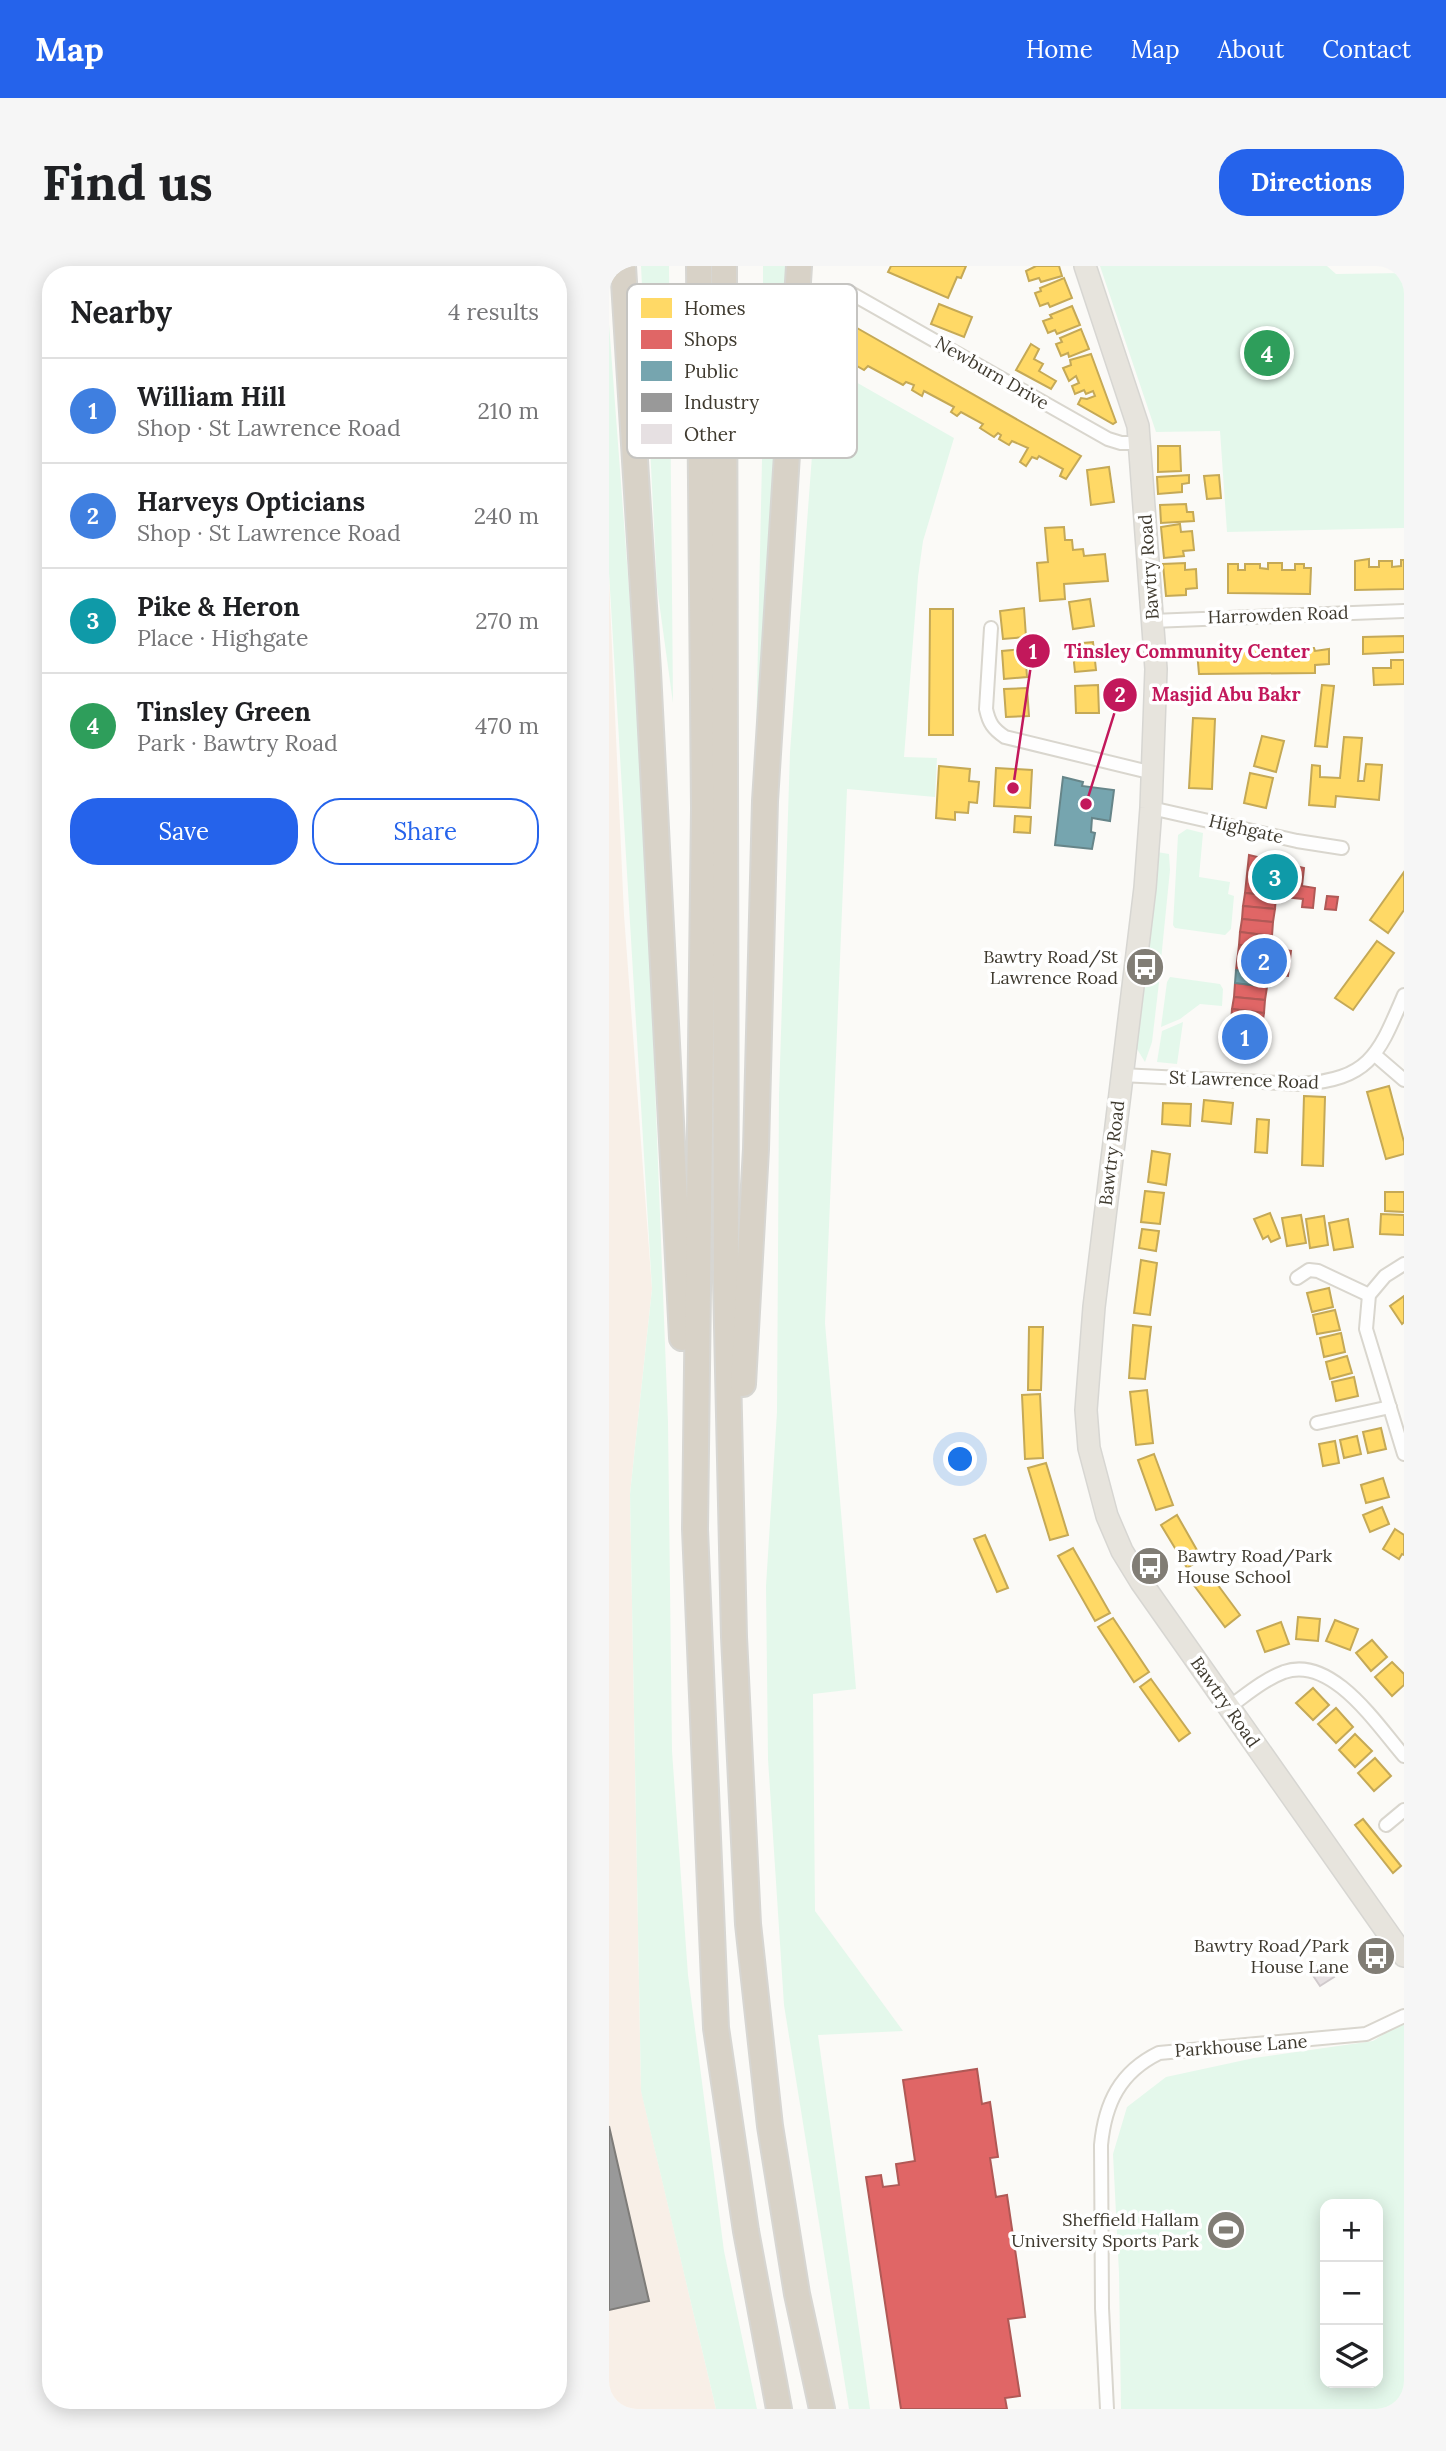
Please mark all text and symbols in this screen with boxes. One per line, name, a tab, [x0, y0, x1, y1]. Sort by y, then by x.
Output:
text: Map	[35, 28, 104, 70]
text: Home	[1026, 34, 1093, 65]
text: Map	[1131, 34, 1180, 65]
text: About	[1218, 34, 1284, 65]
text: Contact	[1322, 34, 1411, 65]
button: Directions	[1219, 149, 1404, 216]
text: Find us	[42, 151, 213, 213]
legend	[627, 284, 857, 458]
text: Nearby	[70, 293, 172, 331]
text: Homes	[684, 296, 746, 320]
text: 4 results	[448, 297, 539, 326]
text: Shops	[684, 327, 738, 351]
pin: 4	[1244, 327, 1290, 379]
street label: Newburn Drive	[931, 331, 1053, 414]
text: Public	[684, 359, 739, 383]
text: William Hill	[137, 380, 286, 413]
text: Industry	[684, 390, 759, 414]
text: 1	[88, 396, 98, 425]
text: 210 m	[477, 396, 539, 425]
text: Shop · St Lawrence Road	[137, 413, 401, 442]
text: Other	[684, 422, 737, 446]
text: Harveys Opticians	[137, 485, 365, 518]
text: 2	[87, 501, 99, 530]
text: 240 m	[474, 501, 539, 530]
street label: Bawtry Road	[1133, 513, 1164, 621]
text: Shop · St Lawrence Road	[137, 518, 401, 547]
text: Pike & Heron	[137, 590, 300, 623]
street label: Harrowden Road	[1207, 601, 1349, 628]
text: 3	[87, 606, 99, 635]
text: 270 m	[475, 606, 539, 635]
text: Place · Highgate	[137, 623, 308, 652]
callout: Tinsley Community Center	[1015, 631, 1324, 671]
text: 1	[1029, 638, 1037, 665]
text: Tinsley Community Center	[1064, 639, 1310, 663]
callout: Masjid Abu Bakr	[1103, 675, 1315, 715]
text: 2	[1114, 681, 1126, 708]
text: Masjid Abu Bakr	[1152, 682, 1301, 706]
text: Tinsley Green	[137, 695, 311, 728]
text: 4	[87, 711, 99, 740]
text: 470 m	[475, 711, 539, 740]
text: Park · Bawtry Road	[137, 728, 338, 757]
button: Save	[70, 798, 298, 865]
button: Share	[312, 798, 539, 865]
street label: Highgate	[1207, 809, 1286, 848]
pin: 3	[1252, 851, 1298, 903]
pin: 2	[1241, 935, 1287, 987]
place label: Bawtry Road/St Lawrence Road	[983, 945, 1118, 989]
bus stop icon: Bawtry Road/St Lawrence Road	[1124, 946, 1166, 988]
pin: 1	[1222, 1011, 1268, 1063]
street label: St Lawrence Road	[1169, 1065, 1320, 1094]
street label: Bawtry Road	[1094, 1099, 1129, 1207]
your location	[943, 1442, 977, 1476]
place label: Bawtry Road/Park House School	[1177, 1544, 1333, 1588]
bus stop icon: Bawtry Road/Park House School	[1129, 1545, 1171, 1587]
street label: Bawtry Road	[1186, 1652, 1265, 1752]
place label: Bawtry Road/Park House Lane	[1194, 1934, 1349, 1978]
bus stop icon: Bawtry Road/Park House Lane	[1355, 1935, 1397, 1977]
street label: Parkhouse Lane	[1174, 2029, 1308, 2062]
map controls	[1320, 2199, 1383, 2388]
button: +	[1320, 2199, 1383, 2262]
place label: Sheffield Hallam University Sports Park	[1011, 2208, 1199, 2252]
sports icon: Sheffield Hallam University Sports Park	[1205, 2209, 1247, 2251]
button: −	[1320, 2262, 1383, 2325]
button: layers	[1320, 2325, 1383, 2388]

